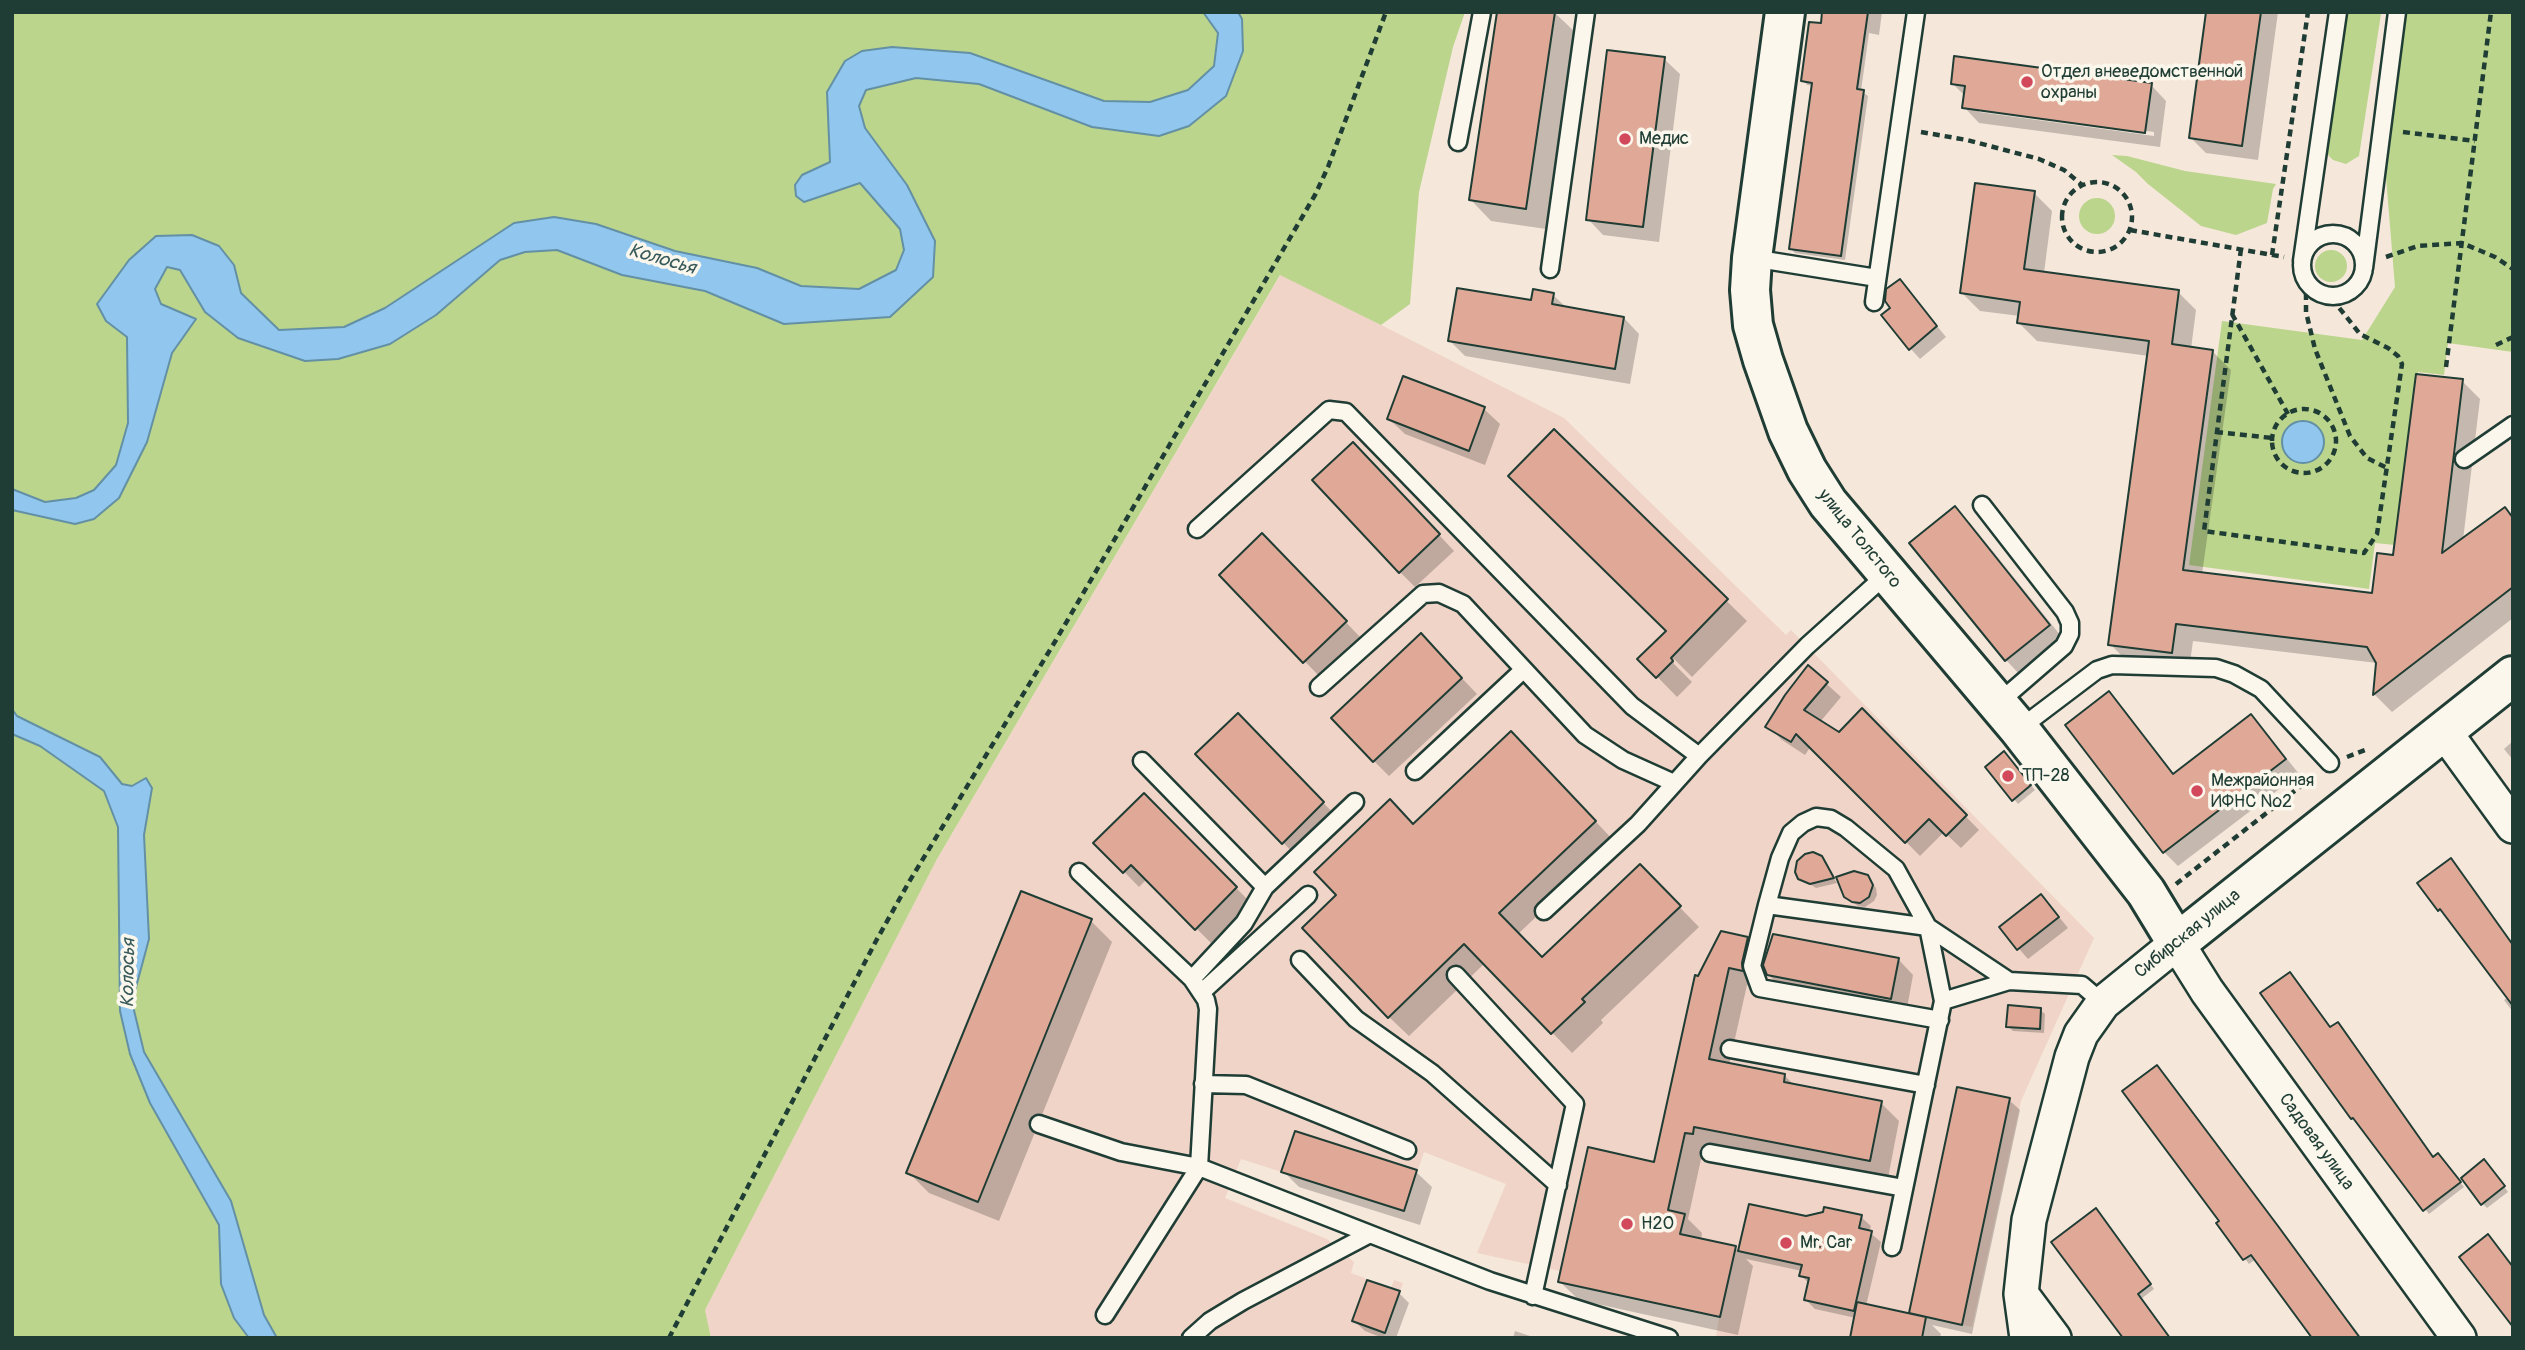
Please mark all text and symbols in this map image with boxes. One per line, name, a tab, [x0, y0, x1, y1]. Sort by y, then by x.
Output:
place label: Отдел вневедомственной охраны	[2041, 61, 2243, 104]
marker: Отдел вневедомственной охраны	[2019, 74, 2035, 90]
place label: Медис	[1639, 128, 1689, 150]
marker: Медис	[1617, 131, 1633, 147]
water label: Колосья	[626, 240, 698, 280]
street label: улица Толстого	[1812, 485, 1906, 593]
place label: ТП-28	[2022, 765, 2070, 787]
marker: ТП-28	[2000, 768, 2016, 784]
place label: Межрайонная ИФНС №2	[2211, 770, 2314, 812]
marker: Межрайонная ИФНС №2	[2189, 783, 2205, 799]
street label: Сибирская улица	[2131, 885, 2245, 983]
water label: Колосья	[117, 938, 141, 1008]
street label: Садовая улица	[2274, 1089, 2358, 1195]
place label: Н2О	[1641, 1213, 1674, 1235]
marker: Н2О	[1619, 1216, 1635, 1232]
place label: Mr. Car	[1800, 1232, 1852, 1254]
marker: Mr. Car	[1778, 1235, 1794, 1251]

